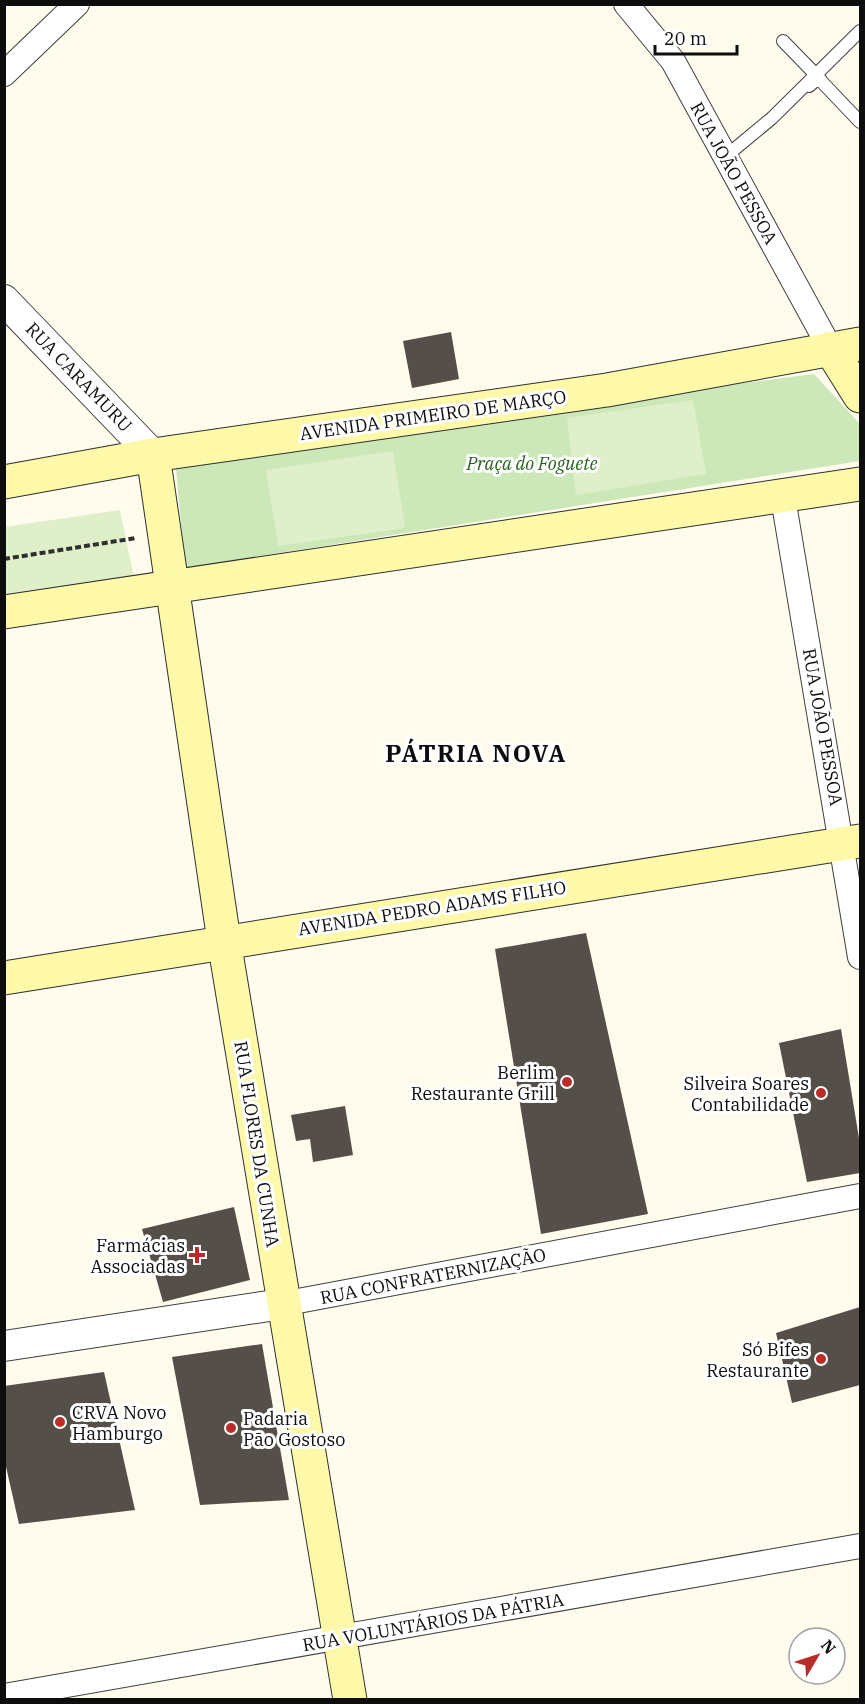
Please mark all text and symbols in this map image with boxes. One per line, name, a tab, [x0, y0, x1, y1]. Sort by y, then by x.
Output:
scale bar	[655, 18, 738, 56]
text: 20 m	[664, 27, 707, 50]
street label: RUA JOÃO PESSOA	[685, 98, 783, 249]
street label: RUA CARAMURU	[21, 317, 137, 437]
street label: AVENIDA PRIMEIRO DE MARÇO	[298, 385, 568, 445]
park label: Praça do Foguete	[465, 452, 598, 475]
street label: RUA JOÃO PESSOA	[798, 646, 848, 808]
district label: PÁTRIA NOVA	[385, 737, 567, 769]
street label: AVENIDA PEDRO ADAMS FILHO	[296, 875, 568, 941]
street label: RUA FLORES DA CUNHA	[229, 1039, 285, 1249]
place label: Berlim Restaurante Grill	[411, 1061, 555, 1105]
place label: Silveira Soares Contabilidade	[683, 1072, 809, 1116]
marker: Berlim Restaurante Grill	[560, 1075, 574, 1089]
marker: Silveira Soares Contabilidade	[814, 1086, 828, 1100]
place label: Farmácias Associadas	[91, 1234, 185, 1278]
street label: RUA CONFRATERNIZAÇÃO	[318, 1243, 548, 1309]
marker: Farmácias Associadas	[190, 1248, 204, 1262]
place label: Só Bifes Restaurante	[706, 1338, 809, 1382]
marker: Só Bifes Restaurante	[814, 1352, 828, 1366]
place label: CRVA Novo Hamburgo	[72, 1401, 166, 1445]
place label: Padaria Pão Gostoso	[243, 1407, 345, 1451]
marker: CRVA Novo Hamburgo	[53, 1415, 67, 1429]
marker: Padaria Pão Gostoso	[224, 1421, 238, 1435]
street label: RUA VOLUNTÁRIOS DA PÁTRIA	[301, 1588, 566, 1656]
north arrow	[787, 1626, 847, 1686]
text: N	[817, 1635, 840, 1658]

